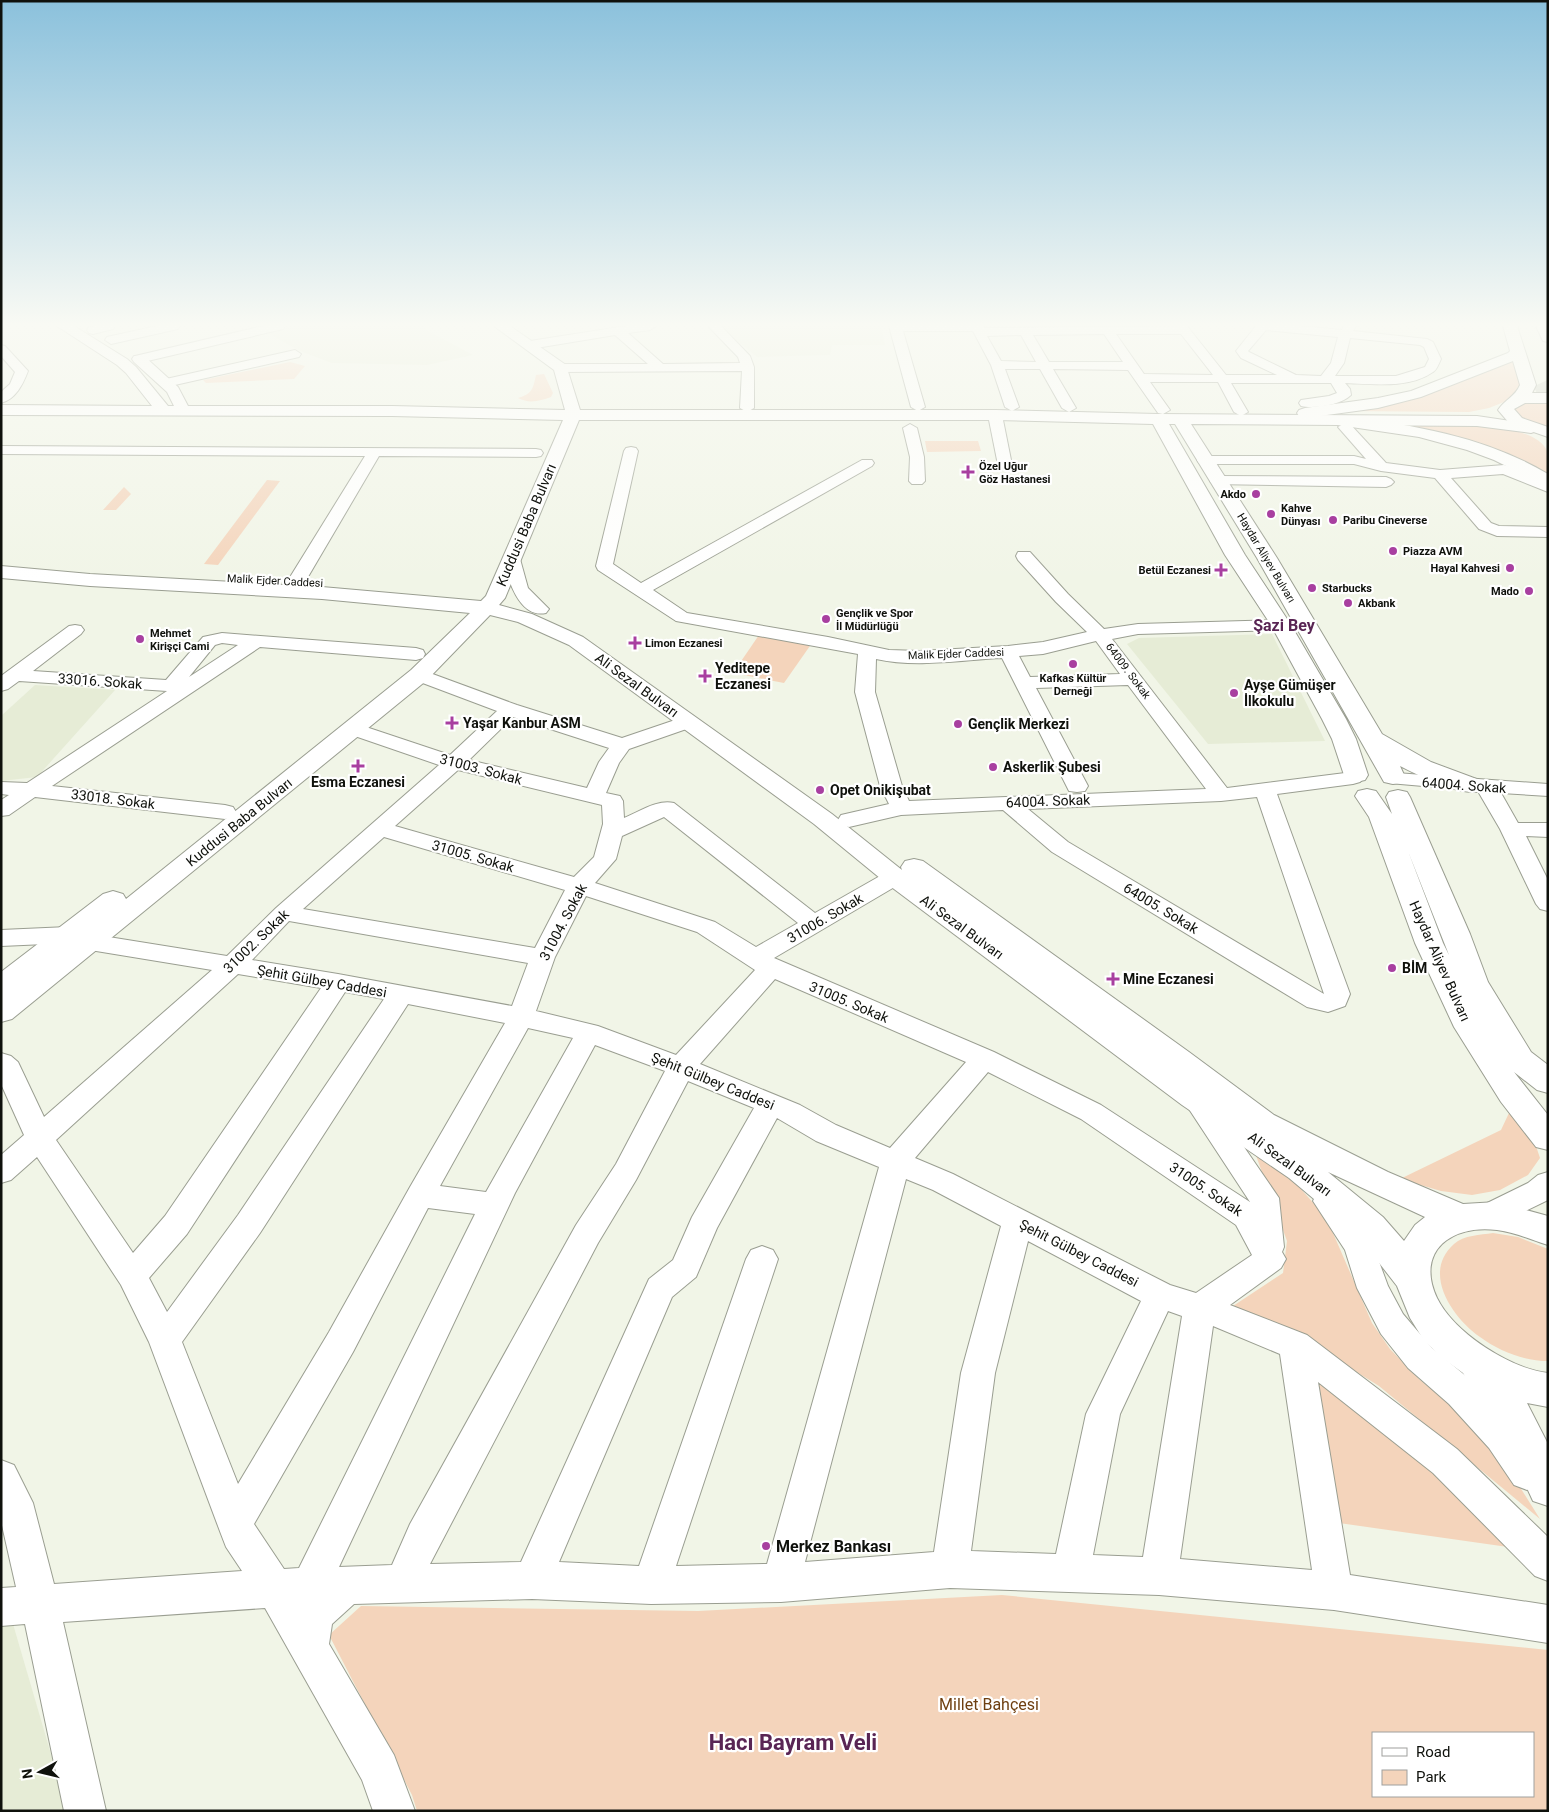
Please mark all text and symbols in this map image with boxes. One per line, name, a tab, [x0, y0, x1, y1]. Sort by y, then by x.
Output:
place label: Özel Uğur Göz Hastanesi	[979, 459, 1051, 486]
street label: Kuddusi Baba Bulvarı	[493, 461, 559, 589]
marker: Özel Uğur Göz Hastanesi	[961, 465, 975, 479]
place label: Akdo	[1220, 488, 1246, 501]
marker: Akdo	[1250, 488, 1262, 500]
place label: Kahve Dünyası	[1281, 502, 1320, 528]
marker: Kahve Dünyası	[1265, 508, 1277, 520]
street label: Haydar Aliyev Bulvarı	[1234, 511, 1298, 605]
marker: Paribu Cineverse	[1327, 514, 1339, 526]
place label: Paribu Cineverse	[1343, 514, 1427, 527]
marker: Piazza AVM	[1387, 545, 1399, 557]
place label: Piazza AVM	[1403, 545, 1462, 558]
place label: Hayal Kahvesi	[1430, 562, 1500, 575]
marker: Hayal Kahvesi	[1504, 562, 1516, 574]
place label: Betül Eczanesi	[1139, 564, 1211, 577]
marker: Betül Eczanesi	[1215, 564, 1227, 576]
street label: Malik Ejder Caddesi	[227, 572, 323, 590]
marker: Starbucks	[1306, 582, 1318, 594]
place label: Starbucks	[1322, 582, 1372, 595]
place label: Mado	[1491, 585, 1519, 598]
marker: Mado	[1523, 585, 1535, 597]
marker: Akbank	[1342, 597, 1354, 609]
place label: Akbank	[1358, 597, 1396, 610]
place label: Gençlik ve Spor İl Müdürlüğü	[836, 607, 913, 633]
marker: Gençlik ve Spor İl Müdürlüğü	[820, 613, 832, 625]
district label: Şazi Bey	[1253, 616, 1316, 635]
place label: Mehmet Kirişçi Cami	[150, 627, 209, 653]
marker: Mehmet Kirişçi Cami	[134, 633, 146, 645]
marker: Limon Eczanesi	[629, 637, 641, 649]
place label: Limon Eczanesi	[645, 637, 723, 650]
street label: 64009. Sokak	[1103, 641, 1153, 702]
street label: Malik Ejder Caddesi	[908, 646, 1004, 662]
street label: Ali Sezal Bulvarı	[592, 649, 682, 721]
marker: Kafkas Kültür Derneği	[1067, 658, 1079, 670]
place label: Yeditepe Eczanesi	[715, 660, 771, 692]
street label: 33016. Sokak	[57, 670, 144, 692]
marker: Yeditepe Eczanesi	[699, 670, 711, 682]
place label: Kafkas Kültür Derneği	[1040, 672, 1106, 698]
place label: Ayşe Gümüşer İlkokulu	[1244, 677, 1336, 709]
marker: Ayşe Gümüşer İlkokulu	[1228, 687, 1240, 699]
place label: Yaşar Kanbur ASM	[463, 715, 581, 731]
marker: Yaşar Kanbur ASM	[445, 716, 459, 730]
place label: Gençlik Merkezi	[968, 716, 1069, 732]
marker: Gençlik Merkezi	[952, 718, 964, 730]
street label: 31003. Sokak	[438, 750, 525, 788]
place label: Askerlik Şubesi	[1003, 759, 1101, 775]
marker: Esma Eczanesi	[352, 760, 364, 772]
marker: Askerlik Şubesi	[987, 761, 999, 773]
street label: Kuddusi Baba Bulvarı	[183, 774, 295, 870]
place label: Esma Eczanesi	[311, 774, 405, 790]
street label: 64004. Sokak	[1421, 774, 1508, 796]
place label: Opet Onikişubat	[830, 782, 931, 798]
marker: Opet Onikişubat	[814, 784, 826, 796]
street label: 33018. Sokak	[70, 786, 157, 812]
street label: 64004. Sokak	[1005, 791, 1091, 810]
street label: 31005. Sokak	[430, 837, 517, 876]
street label: 64005. Sokak	[1121, 879, 1202, 937]
street label: 31004. Sokak	[536, 880, 590, 963]
street label: 31006. Sokak	[784, 889, 866, 946]
street label: Ali Sezal Bulvarı	[917, 891, 1007, 963]
street label: Haydar Aliyev Bulvarı	[1406, 898, 1474, 1024]
street label: 31002. Sokak	[220, 905, 293, 976]
place label: BİM	[1402, 960, 1427, 976]
street label: Şehit Gülbey Caddesi	[256, 962, 388, 1000]
marker: BİM	[1386, 962, 1398, 974]
place label: Mine Eczanesi	[1123, 971, 1214, 987]
marker: Mine Eczanesi	[1107, 973, 1119, 985]
street label: 31005. Sokak	[807, 978, 892, 1026]
street label: Şehit Gülbey Caddesi	[649, 1049, 777, 1113]
street label: Ali Sezal Bulvarı	[1245, 1128, 1335, 1200]
street label: 31005. Sokak	[1166, 1159, 1246, 1220]
street label: Şehit Gülbey Caddesi	[1017, 1216, 1141, 1290]
place label: Merkez Bankası	[776, 1537, 891, 1556]
marker: Merkez Bankası	[760, 1540, 772, 1552]
park label: Millet Bahçesi	[939, 1695, 1039, 1714]
district label: Hacı Bayram Veli	[709, 1730, 877, 1755]
legend	[1372, 1732, 1534, 1797]
text: Road	[1416, 1743, 1450, 1761]
north arrow	[15, 1747, 65, 1797]
text: N	[19, 1768, 36, 1780]
text: Park	[1416, 1768, 1447, 1786]

